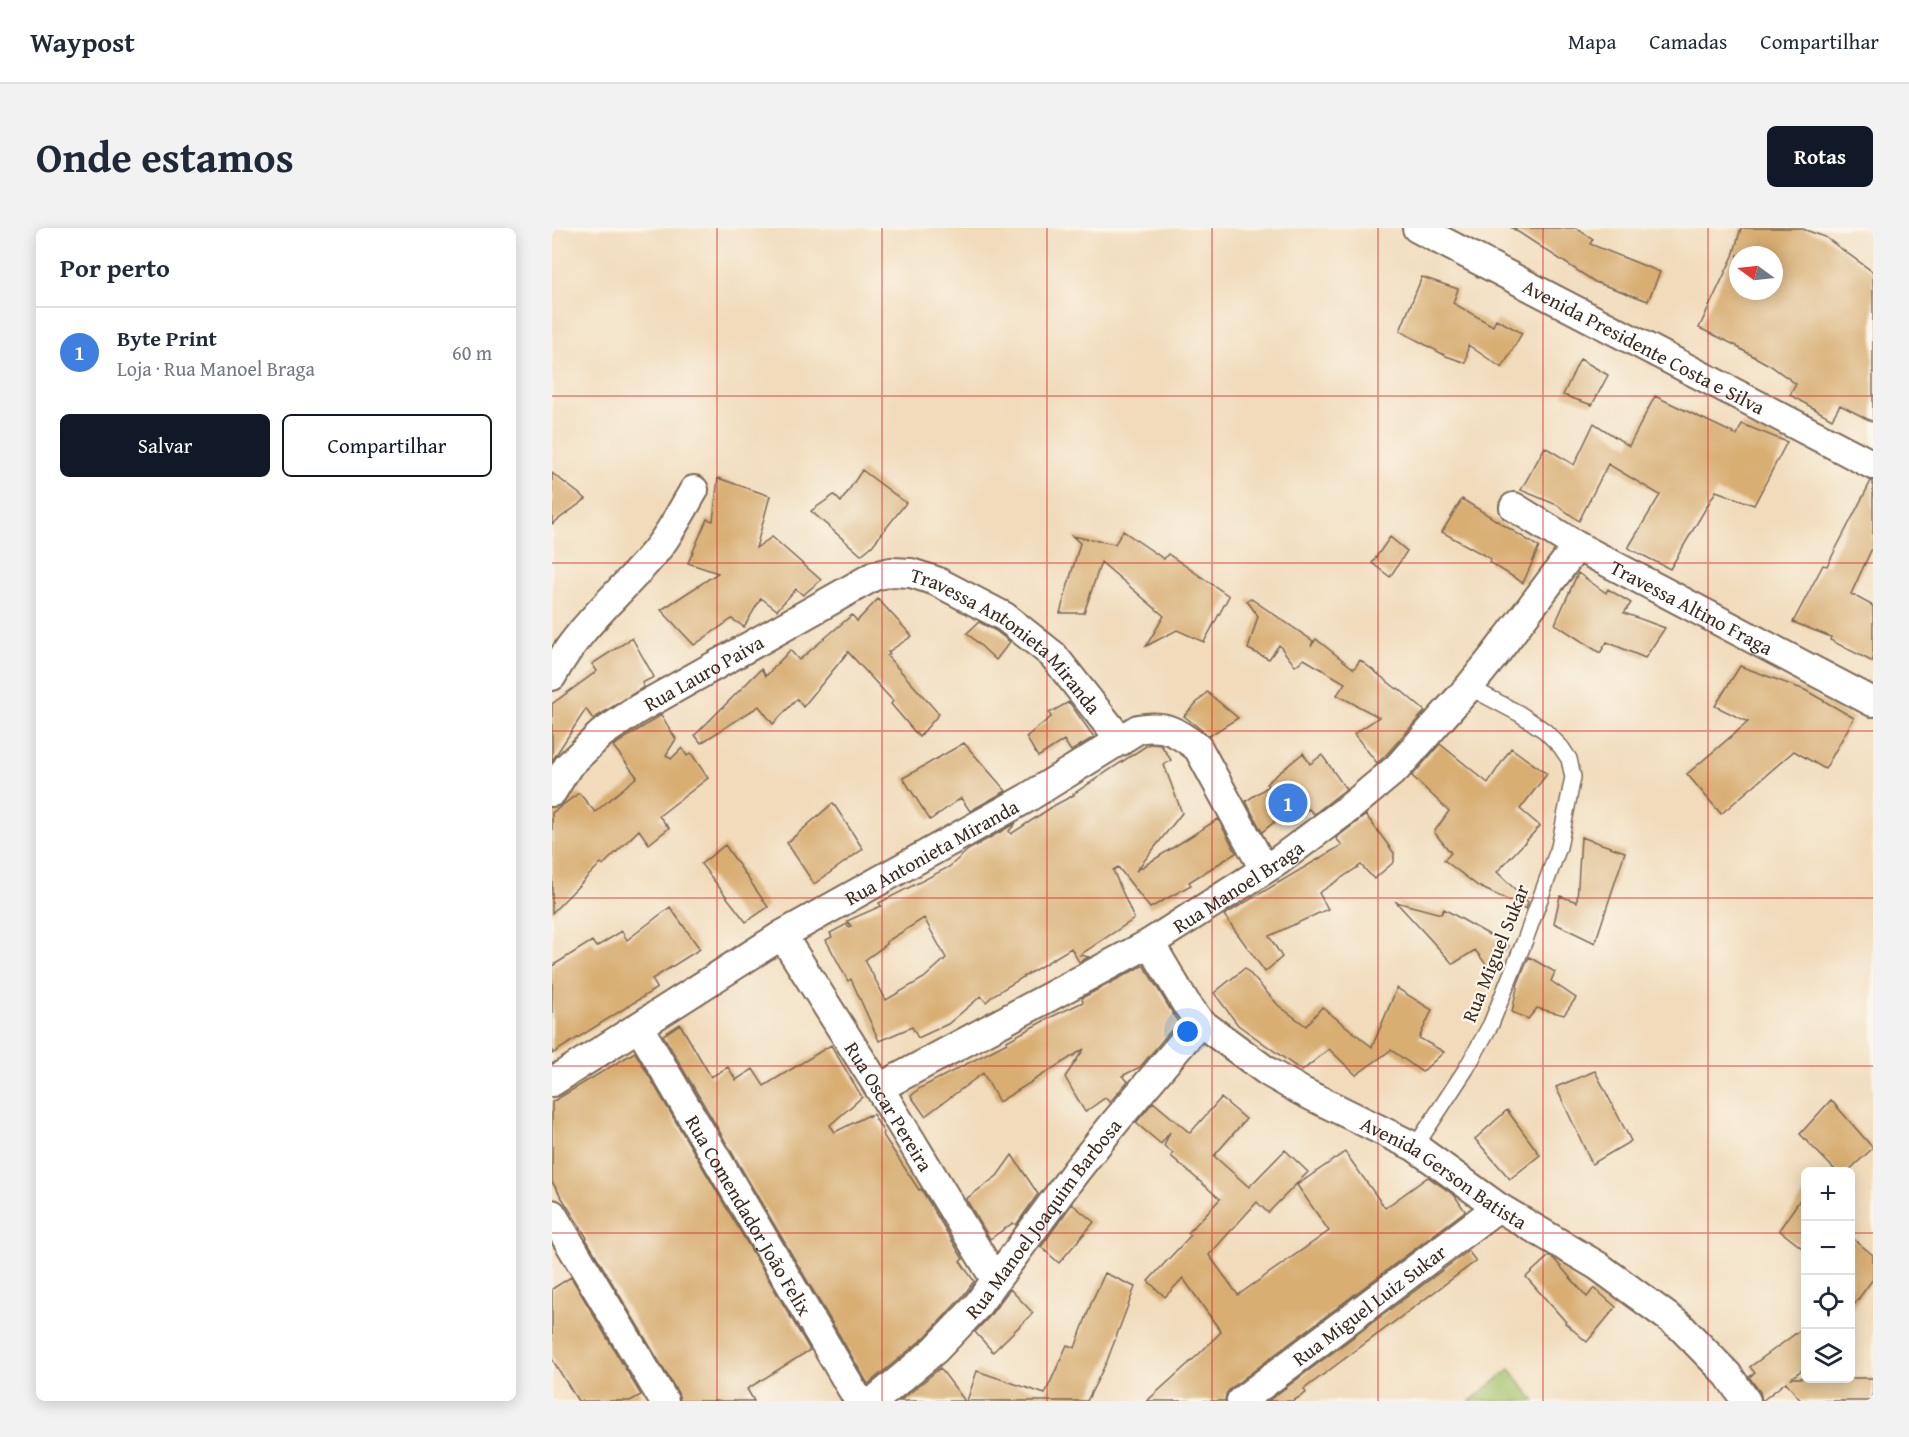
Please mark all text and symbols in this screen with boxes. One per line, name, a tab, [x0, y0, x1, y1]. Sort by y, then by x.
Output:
text: Waypost	[30, 21, 135, 62]
text: Mapa	[1568, 26, 1616, 57]
text: Camadas	[1649, 26, 1727, 57]
text: Compartilhar	[1760, 26, 1879, 57]
text: Onde estamos	[36, 126, 294, 187]
button: Rotas	[1767, 126, 1873, 187]
north arrow	[1729, 246, 1783, 300]
text: Por perto	[60, 248, 170, 287]
street label: Avenida Presidente Costa e Silva	[1518, 271, 1771, 421]
text: Byte Print	[117, 322, 217, 354]
text: 1	[74, 338, 85, 367]
text: 60 m	[452, 338, 492, 367]
text: Loja · Rua Manoel Braga	[117, 354, 315, 383]
button: Salvar	[60, 414, 270, 477]
button: Compartilhar	[282, 414, 492, 477]
street label: Travessa Altino Fraga	[1606, 552, 1779, 662]
street label: Travessa Antonieta Miranda	[907, 559, 1109, 720]
street label: Rua Lauro Paiva	[638, 627, 769, 718]
pin: 1	[1268, 780, 1308, 826]
street label: Rua Antonieta Miranda	[839, 791, 1024, 912]
street label: Rua Manoel Braga	[1167, 832, 1310, 940]
street label: Rua Miguel Sukar	[1454, 879, 1536, 1027]
your location	[1173, 1017, 1202, 1046]
street label: Rua Oscar Pereira	[838, 1035, 941, 1177]
street label: Avenida Gerson Batista	[1356, 1108, 1533, 1236]
street label: Rua Comendador João Felix	[679, 1109, 820, 1321]
street label: Rua Manoel Joaquim Barbosa	[958, 1111, 1128, 1325]
map controls	[1801, 1167, 1855, 1383]
button: +	[1801, 1167, 1855, 1221]
button: −	[1801, 1221, 1855, 1275]
street label: Rua Miguel Luiz Sukar	[1286, 1237, 1452, 1372]
button: locate	[1801, 1275, 1855, 1329]
button: layers	[1801, 1329, 1855, 1383]

